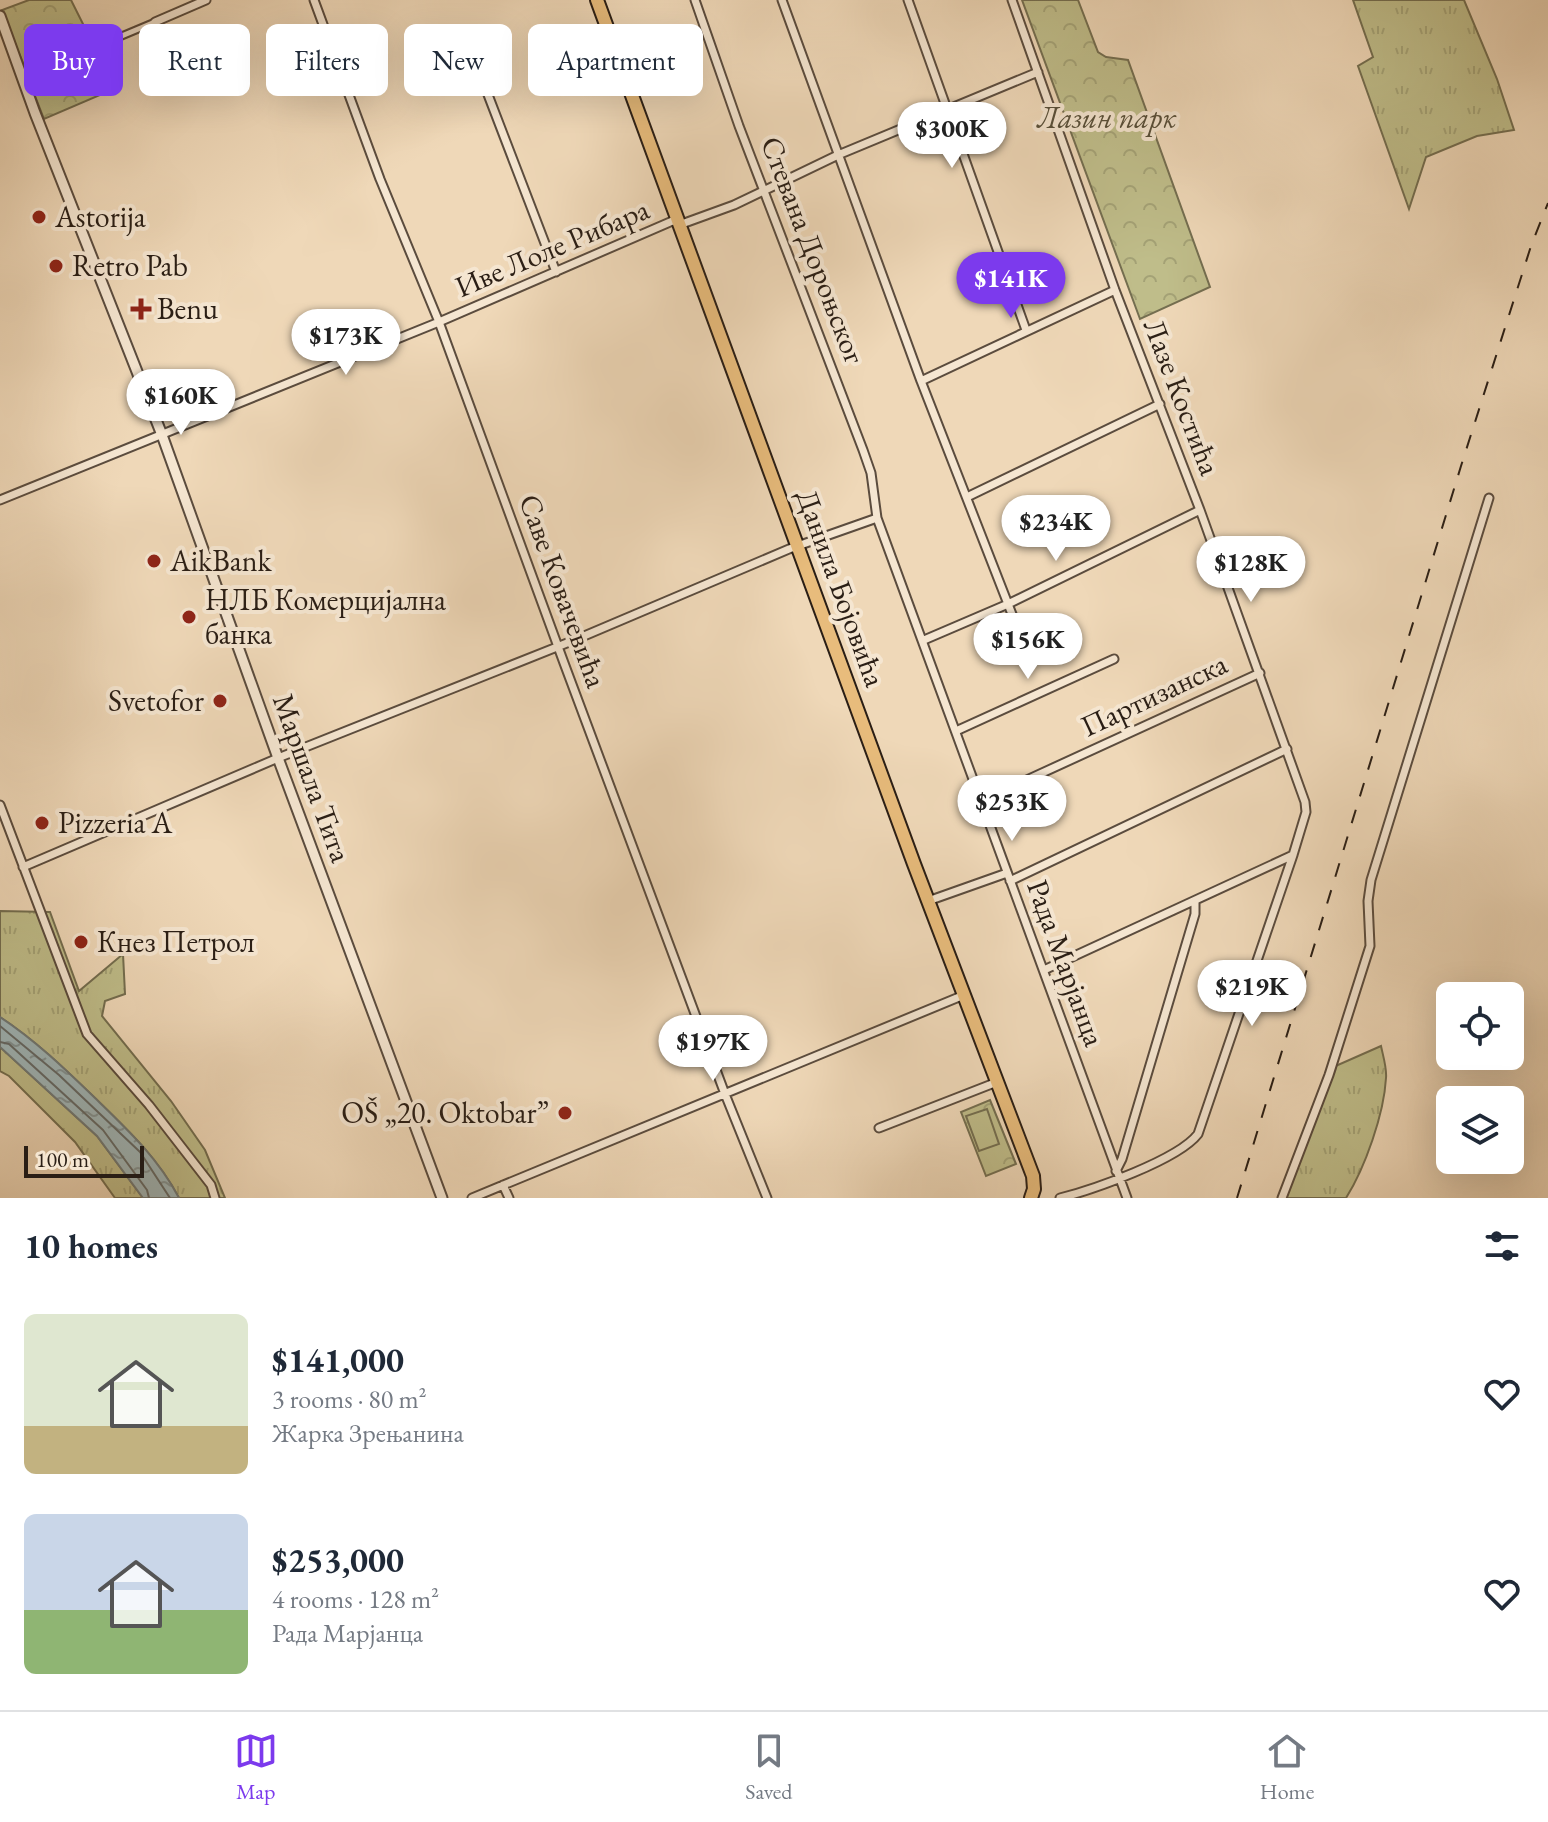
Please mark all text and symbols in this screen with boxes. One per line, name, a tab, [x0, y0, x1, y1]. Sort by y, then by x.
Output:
chip: Buy	[24, 24, 123, 96]
chip: Rent	[139, 24, 250, 96]
chip: Filters	[266, 24, 388, 96]
chip: New	[404, 24, 512, 96]
chip: Apartment	[528, 24, 703, 96]
park label: Лазин парк	[1036, 98, 1177, 137]
pin: $300K	[896, 102, 1008, 170]
text: $300K	[915, 111, 989, 145]
street label: Стевана Дороњског	[752, 131, 875, 369]
street label: Иве Лоле Рибара	[449, 189, 655, 306]
place label: Astorija	[54, 197, 146, 236]
marker: Astorija	[30, 208, 48, 226]
place label: Retro Pab	[72, 246, 188, 285]
pin: $141K	[955, 252, 1067, 320]
marker: Retro Pab	[47, 257, 65, 275]
text: $141K	[974, 261, 1048, 295]
place label: Benu	[157, 289, 218, 328]
marker: Benu	[132, 300, 150, 318]
pin: $173K	[290, 309, 402, 377]
street label: Лазе Костића	[1135, 313, 1230, 480]
text: $173K	[309, 318, 383, 352]
pin: $160K	[125, 369, 237, 437]
text: $160K	[144, 378, 218, 412]
street label: Данила Бојовића	[788, 484, 895, 692]
street label: Саве Ковачевића	[510, 489, 617, 693]
pin: $234K	[1000, 495, 1112, 563]
text: $234K	[1019, 504, 1093, 538]
pin: $128K	[1195, 536, 1307, 604]
place label: AikBank	[169, 541, 273, 580]
text: $128K	[1214, 545, 1288, 579]
marker: AikBank	[145, 552, 163, 570]
place label: НЛБ Комерцијална банка	[205, 580, 446, 653]
marker: НЛБ Комерцијална банка	[180, 608, 198, 626]
pin: $156K	[972, 613, 1084, 681]
text: $156K	[991, 622, 1065, 656]
street label: Партизанска	[1074, 644, 1233, 745]
place label: Svetofor	[108, 681, 204, 720]
street label: Маршала Тита	[264, 688, 361, 867]
marker: Svetofor	[211, 692, 229, 710]
pin: $253K	[956, 775, 1068, 843]
text: $253K	[975, 784, 1049, 818]
place label: Pizzeria A	[58, 803, 173, 842]
marker: Pizzeria A	[33, 814, 51, 832]
street label: Рада Марјанца	[1018, 874, 1115, 1051]
place label: Кнез Петрол	[97, 922, 255, 961]
marker: Кнез Петрол	[72, 933, 90, 951]
pin: $219K	[1196, 960, 1308, 1028]
text: $219K	[1215, 969, 1289, 1003]
map controls	[1436, 982, 1524, 1174]
button: locate	[1436, 982, 1524, 1070]
pin: $197K	[657, 1015, 769, 1083]
text: $197K	[676, 1024, 750, 1058]
button: layers	[1436, 1086, 1524, 1174]
place label: OŠ „20. Oktobar”	[341, 1093, 549, 1132]
marker: OŠ „20. Oktobar”	[556, 1104, 574, 1122]
scale bar	[24, 1142, 144, 1178]
text: 100 m	[36, 1145, 89, 1174]
text: 10 homes	[24, 1224, 158, 1268]
icon: filters	[1480, 1224, 1524, 1268]
text: $141,000	[272, 1338, 404, 1382]
icon: home	[88, 1346, 184, 1442]
icon: heart	[1480, 1372, 1524, 1416]
text: 3 rooms · 80 m²	[272, 1382, 427, 1416]
text: Жарка Зрењанина	[272, 1416, 464, 1450]
text: $253,000	[272, 1538, 404, 1582]
icon: home	[88, 1546, 184, 1642]
icon: heart	[1480, 1572, 1524, 1616]
text: 4 rooms · 128 m²	[272, 1582, 439, 1616]
text: Рада Марјанца	[272, 1616, 423, 1650]
tab: Map	[234, 1729, 278, 1806]
tab: Saved	[745, 1729, 792, 1806]
tab: Home	[1260, 1729, 1314, 1806]

